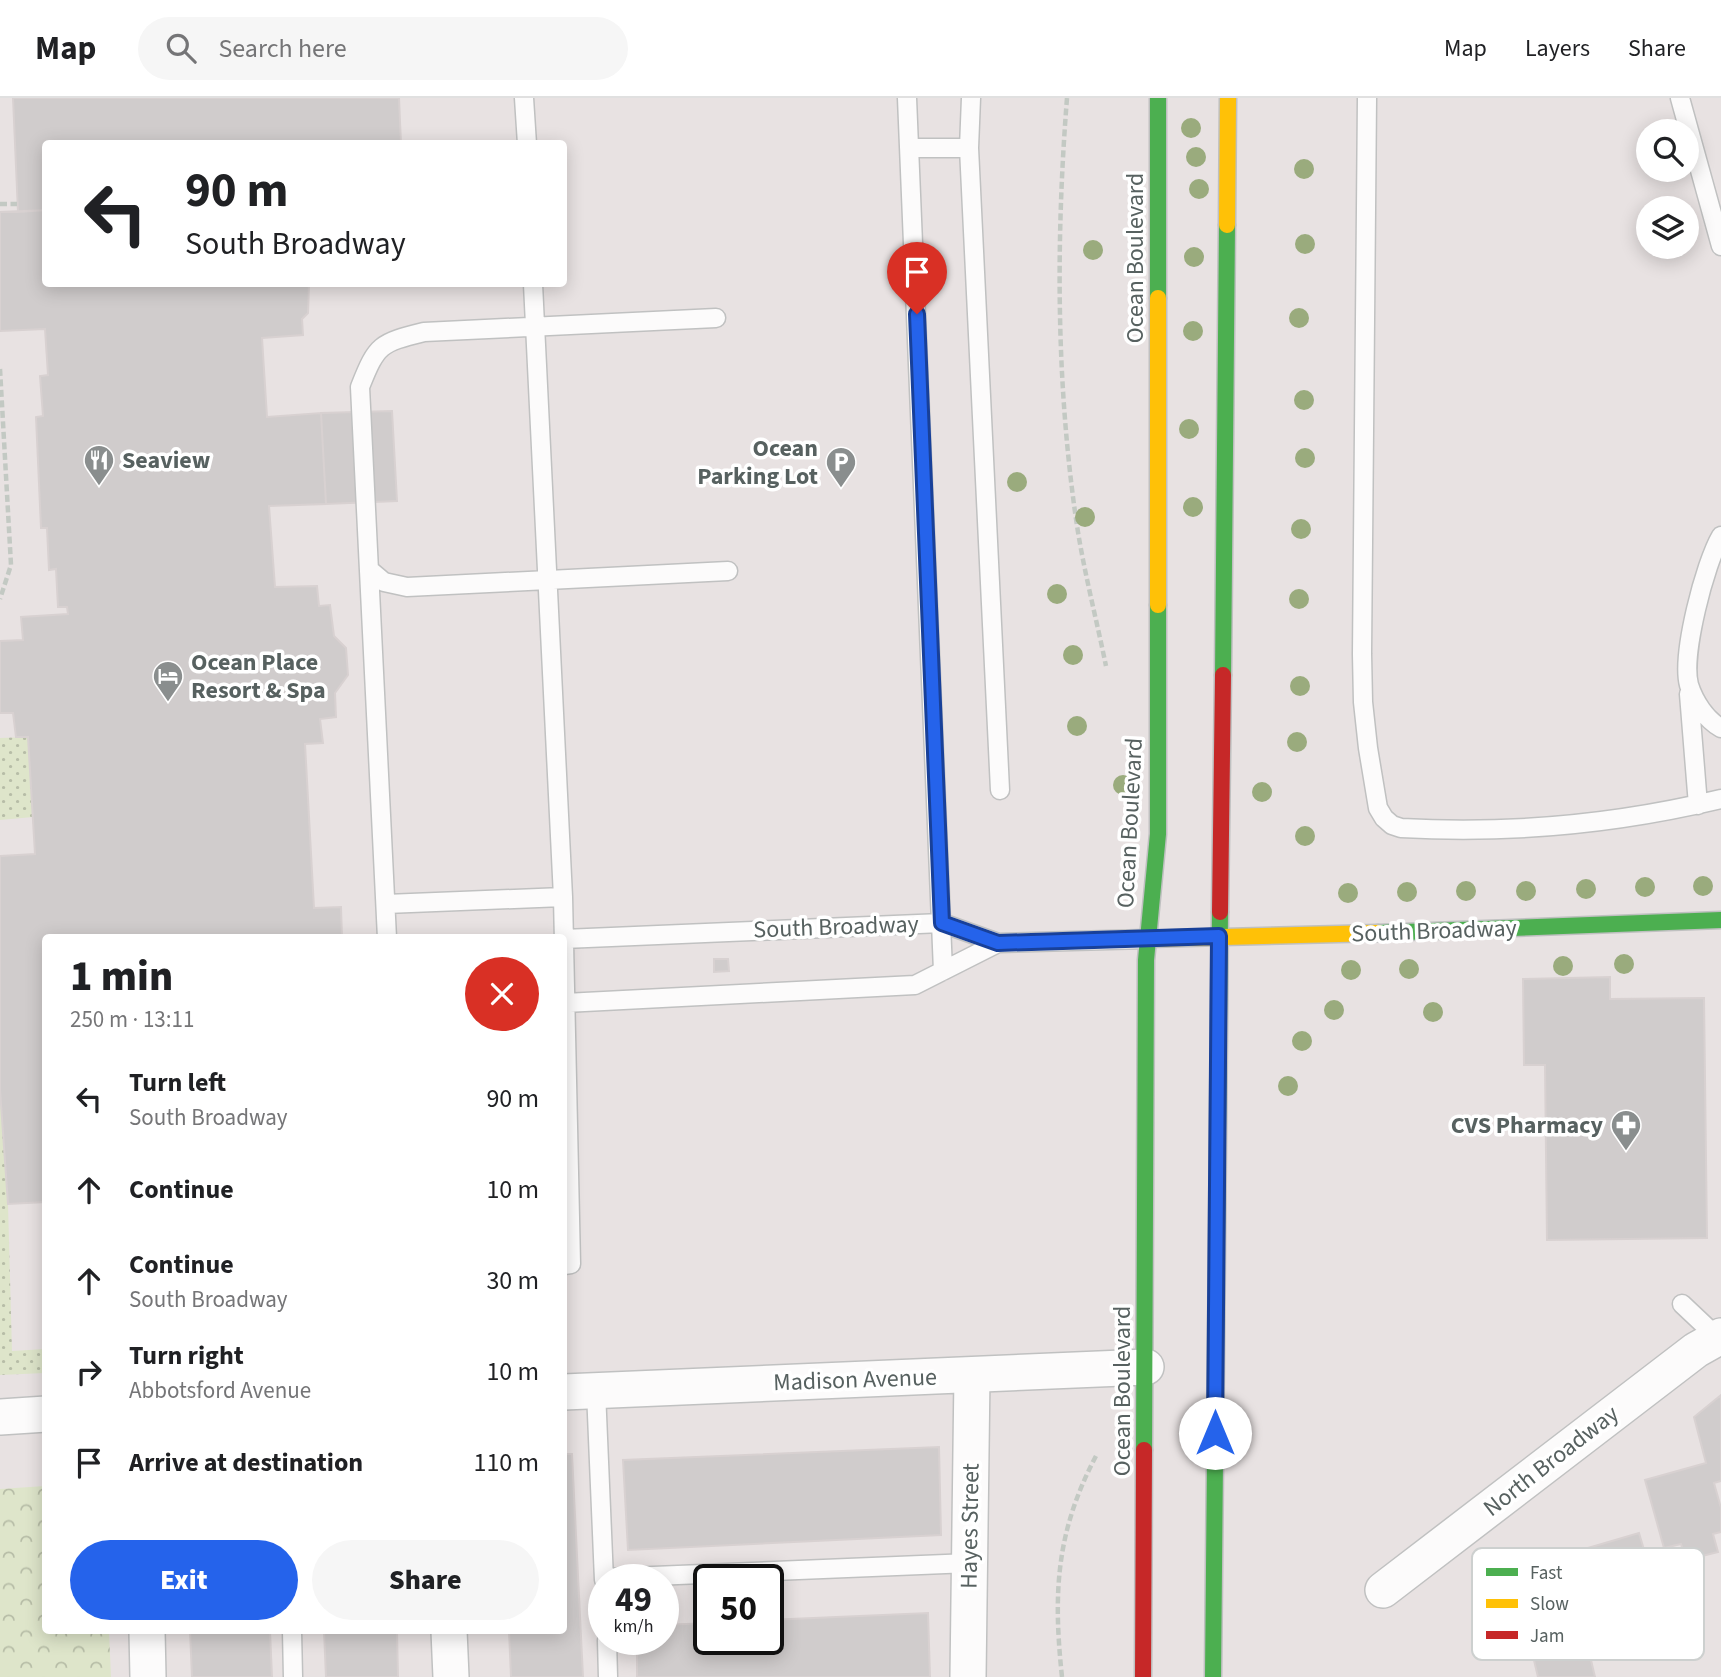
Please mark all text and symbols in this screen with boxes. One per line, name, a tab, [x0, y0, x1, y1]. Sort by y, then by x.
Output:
search box	[138, 17, 628, 80]
text: Map	[35, 25, 96, 72]
icon: search	[162, 29, 200, 67]
text: Search here	[218, 30, 347, 67]
text: Map	[1444, 31, 1487, 66]
text: Layers	[1525, 31, 1590, 66]
text: Share	[1628, 31, 1686, 66]
map controls	[1636, 119, 1699, 259]
button: search	[1636, 119, 1699, 182]
text: 90 m	[185, 156, 289, 226]
icon: left	[70, 168, 161, 259]
street label: Ocean Boulevard	[1118, 173, 1153, 343]
button: layers	[1636, 196, 1699, 259]
text: South Broadway	[185, 221, 406, 267]
pin	[887, 242, 947, 314]
icon: arrive	[898, 253, 936, 291]
place label: Ocean Parking Lot	[697, 431, 818, 494]
restaurant icon: Seaview	[82, 443, 116, 487]
place label: Seaview	[122, 443, 211, 478]
parking icon: Ocean Parking Lot	[824, 445, 858, 489]
place label: Ocean Place Resort & Spa	[191, 645, 326, 708]
hotel icon: Ocean Place Resort & Spa	[151, 659, 185, 703]
street label: Ocean Boulevard	[1108, 737, 1152, 909]
street label: South Broadway	[753, 907, 919, 947]
street label: South Broadway	[1351, 911, 1517, 951]
text: 1 min	[70, 947, 173, 1007]
button: close	[465, 957, 539, 1031]
text: 250 m · 13:11	[70, 1003, 194, 1036]
text: Turn left	[129, 1064, 226, 1101]
icon: left	[70, 1080, 108, 1118]
text: 90 m	[486, 1080, 539, 1117]
text: South Broadway	[129, 1101, 288, 1134]
place label: CVS Pharmacy	[1451, 1108, 1603, 1143]
pharmacy icon: CVS Pharmacy	[1609, 1108, 1643, 1152]
icon: ahead	[70, 1171, 108, 1209]
text: Continue	[129, 1171, 234, 1208]
text: 10 m	[486, 1171, 539, 1208]
text: Continue	[129, 1246, 234, 1283]
icon: ahead	[70, 1262, 108, 1300]
text: 30 m	[486, 1262, 539, 1299]
text: South Broadway	[129, 1283, 288, 1316]
street label: Ocean Boulevard	[1105, 1306, 1140, 1476]
text: Turn right	[129, 1337, 244, 1374]
icon: right	[70, 1353, 108, 1391]
text: 10 m	[486, 1353, 539, 1390]
street label: Madison Avenue	[773, 1360, 937, 1400]
text: Abbotsford Avenue	[129, 1374, 311, 1407]
position arrow	[1178, 1396, 1252, 1470]
street label: North Broadway	[1476, 1397, 1626, 1525]
icon: arrive	[70, 1444, 108, 1482]
text: Arrive at destination	[129, 1444, 363, 1481]
text: 110 m	[473, 1444, 539, 1481]
street label: Hayes Street	[951, 1463, 989, 1589]
button: Exit	[70, 1540, 298, 1620]
button: Share	[312, 1540, 539, 1620]
legend	[1472, 1548, 1704, 1660]
text: Fast	[1530, 1560, 1563, 1587]
speed limit sign: 50	[693, 1564, 784, 1655]
text: 49	[615, 1575, 652, 1625]
text: Slow	[1530, 1591, 1569, 1618]
text: km/h	[614, 1614, 653, 1639]
text: Jam	[1530, 1623, 1564, 1650]

